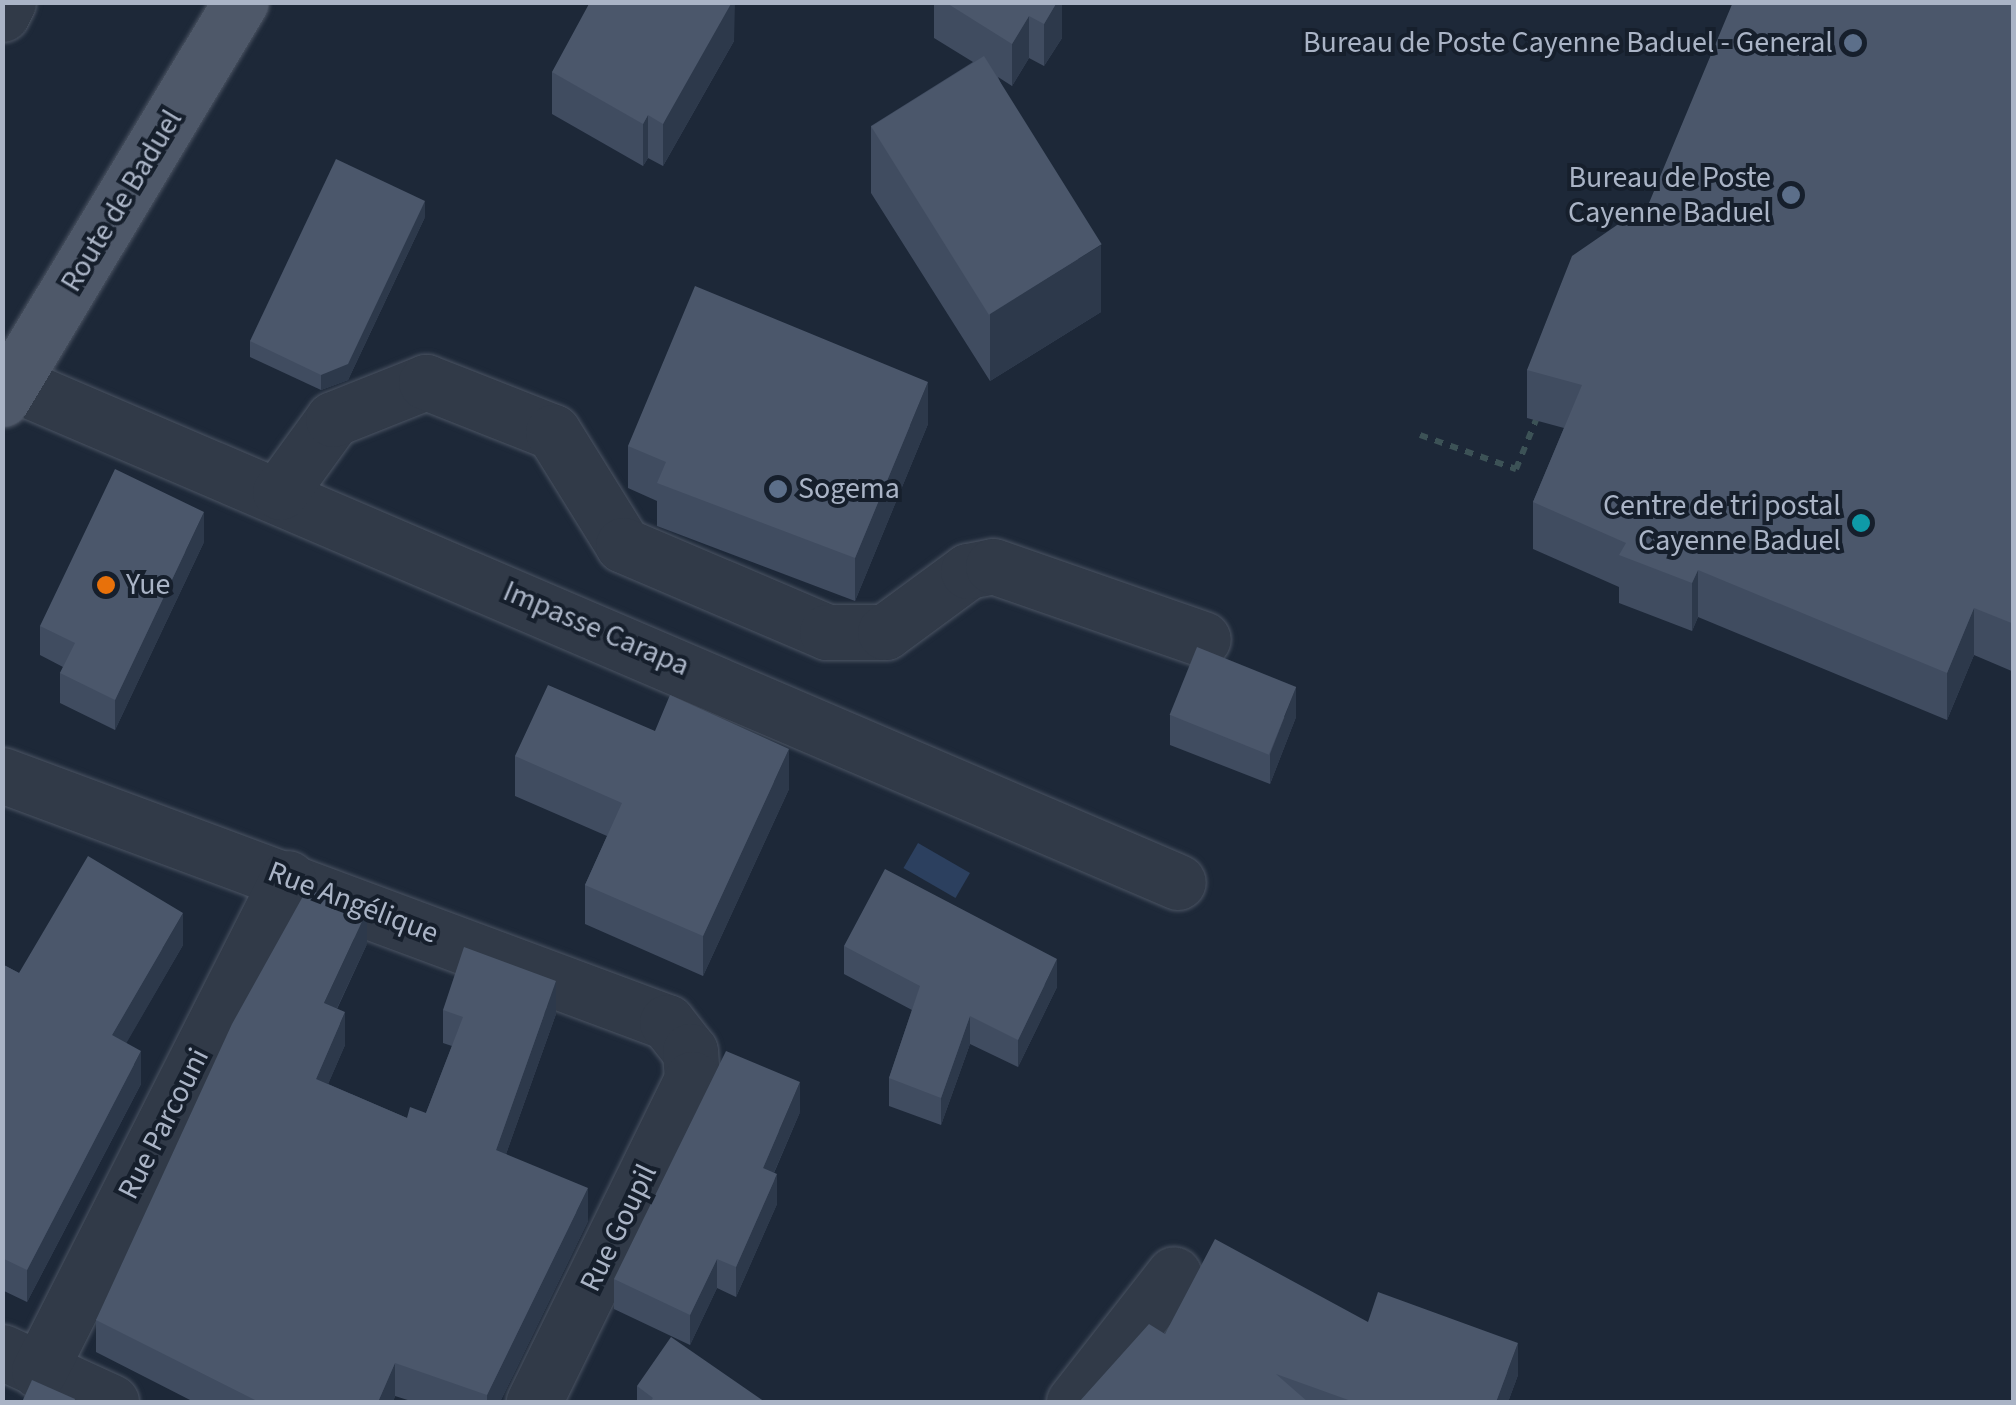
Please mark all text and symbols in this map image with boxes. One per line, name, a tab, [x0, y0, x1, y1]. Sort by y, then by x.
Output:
place label: Bureau de Poste Cayenne Baduel - General	[1303, 25, 1833, 61]
marker: Bureau de Poste Cayenne Baduel - General	[1842, 32, 1864, 54]
street label: Route de Baduel	[54, 104, 190, 298]
place label: Bureau de Poste Cayenne Baduel	[1568, 160, 1771, 230]
marker: Bureau de Poste Cayenne Baduel	[1780, 184, 1802, 206]
place label: Sogema	[798, 471, 900, 507]
marker: Sogema	[767, 478, 789, 500]
place label: Centre de tri postal Cayenne Baduel	[1603, 488, 1841, 558]
marker: Centre de tri postal Cayenne Baduel	[1850, 512, 1872, 534]
place label: Yue	[126, 567, 170, 603]
marker: Yue	[95, 574, 117, 596]
street label: Impasse Carapa	[498, 574, 694, 684]
street label: Rue Angélique	[263, 854, 443, 952]
street label: Rue Parcouni	[111, 1042, 217, 1206]
street label: Rue Goupil	[573, 1159, 665, 1297]

